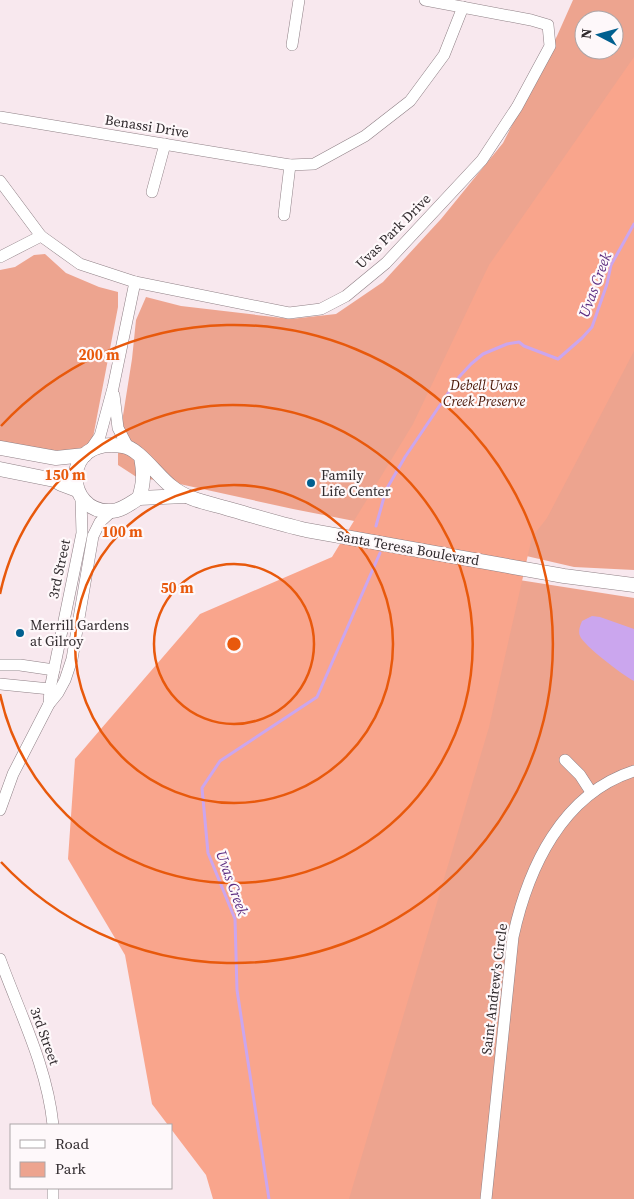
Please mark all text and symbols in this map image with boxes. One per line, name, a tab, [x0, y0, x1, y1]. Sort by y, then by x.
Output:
north arrow	[574, 10, 624, 60]
text: N	[576, 28, 597, 40]
street label: Benassi Drive	[104, 109, 190, 143]
street label: Uvas Park Drive	[351, 189, 435, 273]
water label: Uvas Creek	[573, 248, 616, 320]
text: 200 m	[78, 344, 120, 365]
park label: Debell Uvas Creek Preserve	[443, 375, 525, 411]
text: 150 m	[44, 464, 86, 485]
place label: Family Life Center	[321, 465, 391, 501]
marker: Family Life Center	[305, 477, 317, 489]
text: 100 m	[101, 521, 143, 542]
street label: Santa Teresa Boulevard	[335, 526, 481, 570]
street label: 3rd Street	[43, 537, 75, 601]
text: 50 m	[160, 577, 194, 598]
place label: Merrill Gardens at Gilroy	[30, 615, 129, 651]
marker: Merrill Gardens at Gilroy	[14, 627, 26, 639]
centre of rings	[225, 635, 243, 653]
water label: Uvas Creek	[211, 847, 254, 919]
street label: Saint Andrew's Circle	[476, 922, 512, 1056]
street label: 3rd Street	[25, 1004, 65, 1068]
legend	[10, 1124, 172, 1189]
text: Road	[55, 1133, 89, 1154]
text: Park	[55, 1158, 87, 1179]

